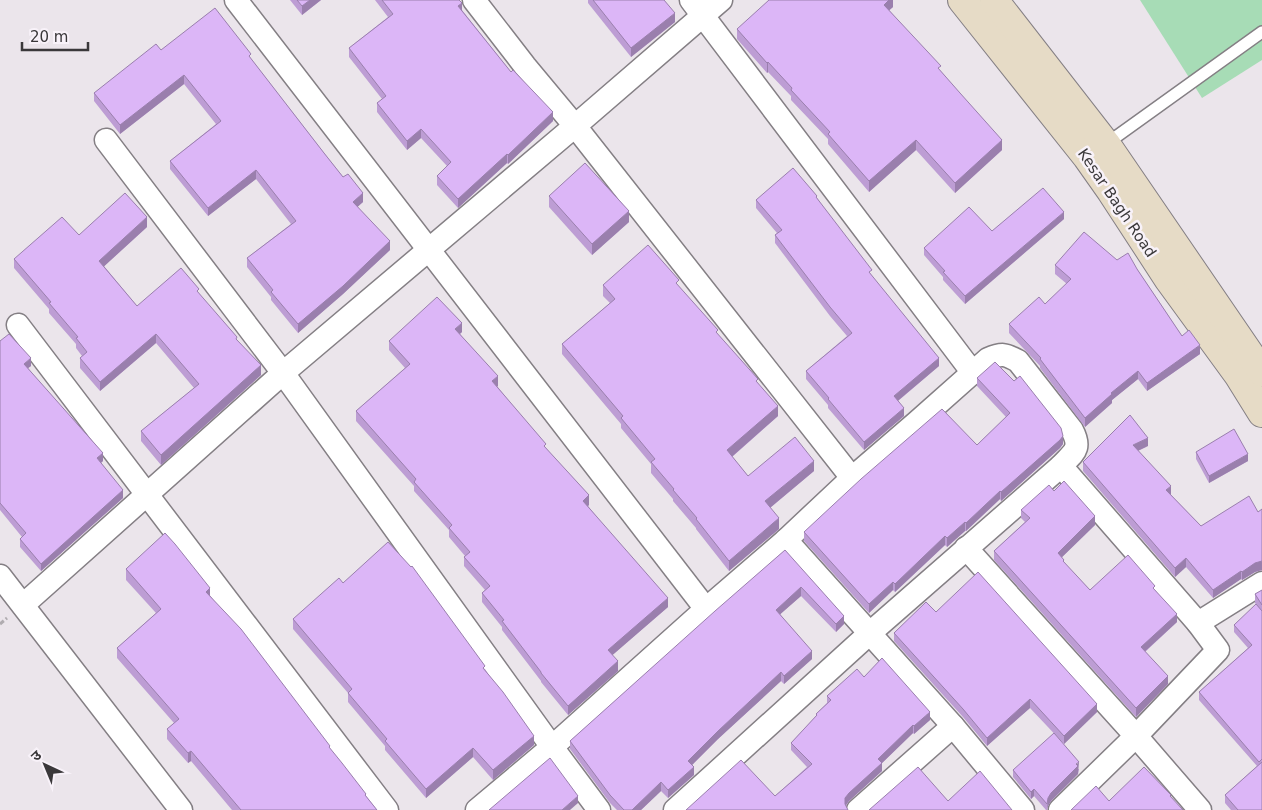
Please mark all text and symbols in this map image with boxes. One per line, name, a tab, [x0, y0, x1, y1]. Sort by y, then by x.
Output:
scale bar	[22, 20, 89, 52]
text: 20 m	[30, 28, 68, 46]
street label: Kesar Bagh Road	[1074, 145, 1160, 261]
north arrow	[20, 740, 70, 790]
text: उ	[27, 746, 45, 764]

